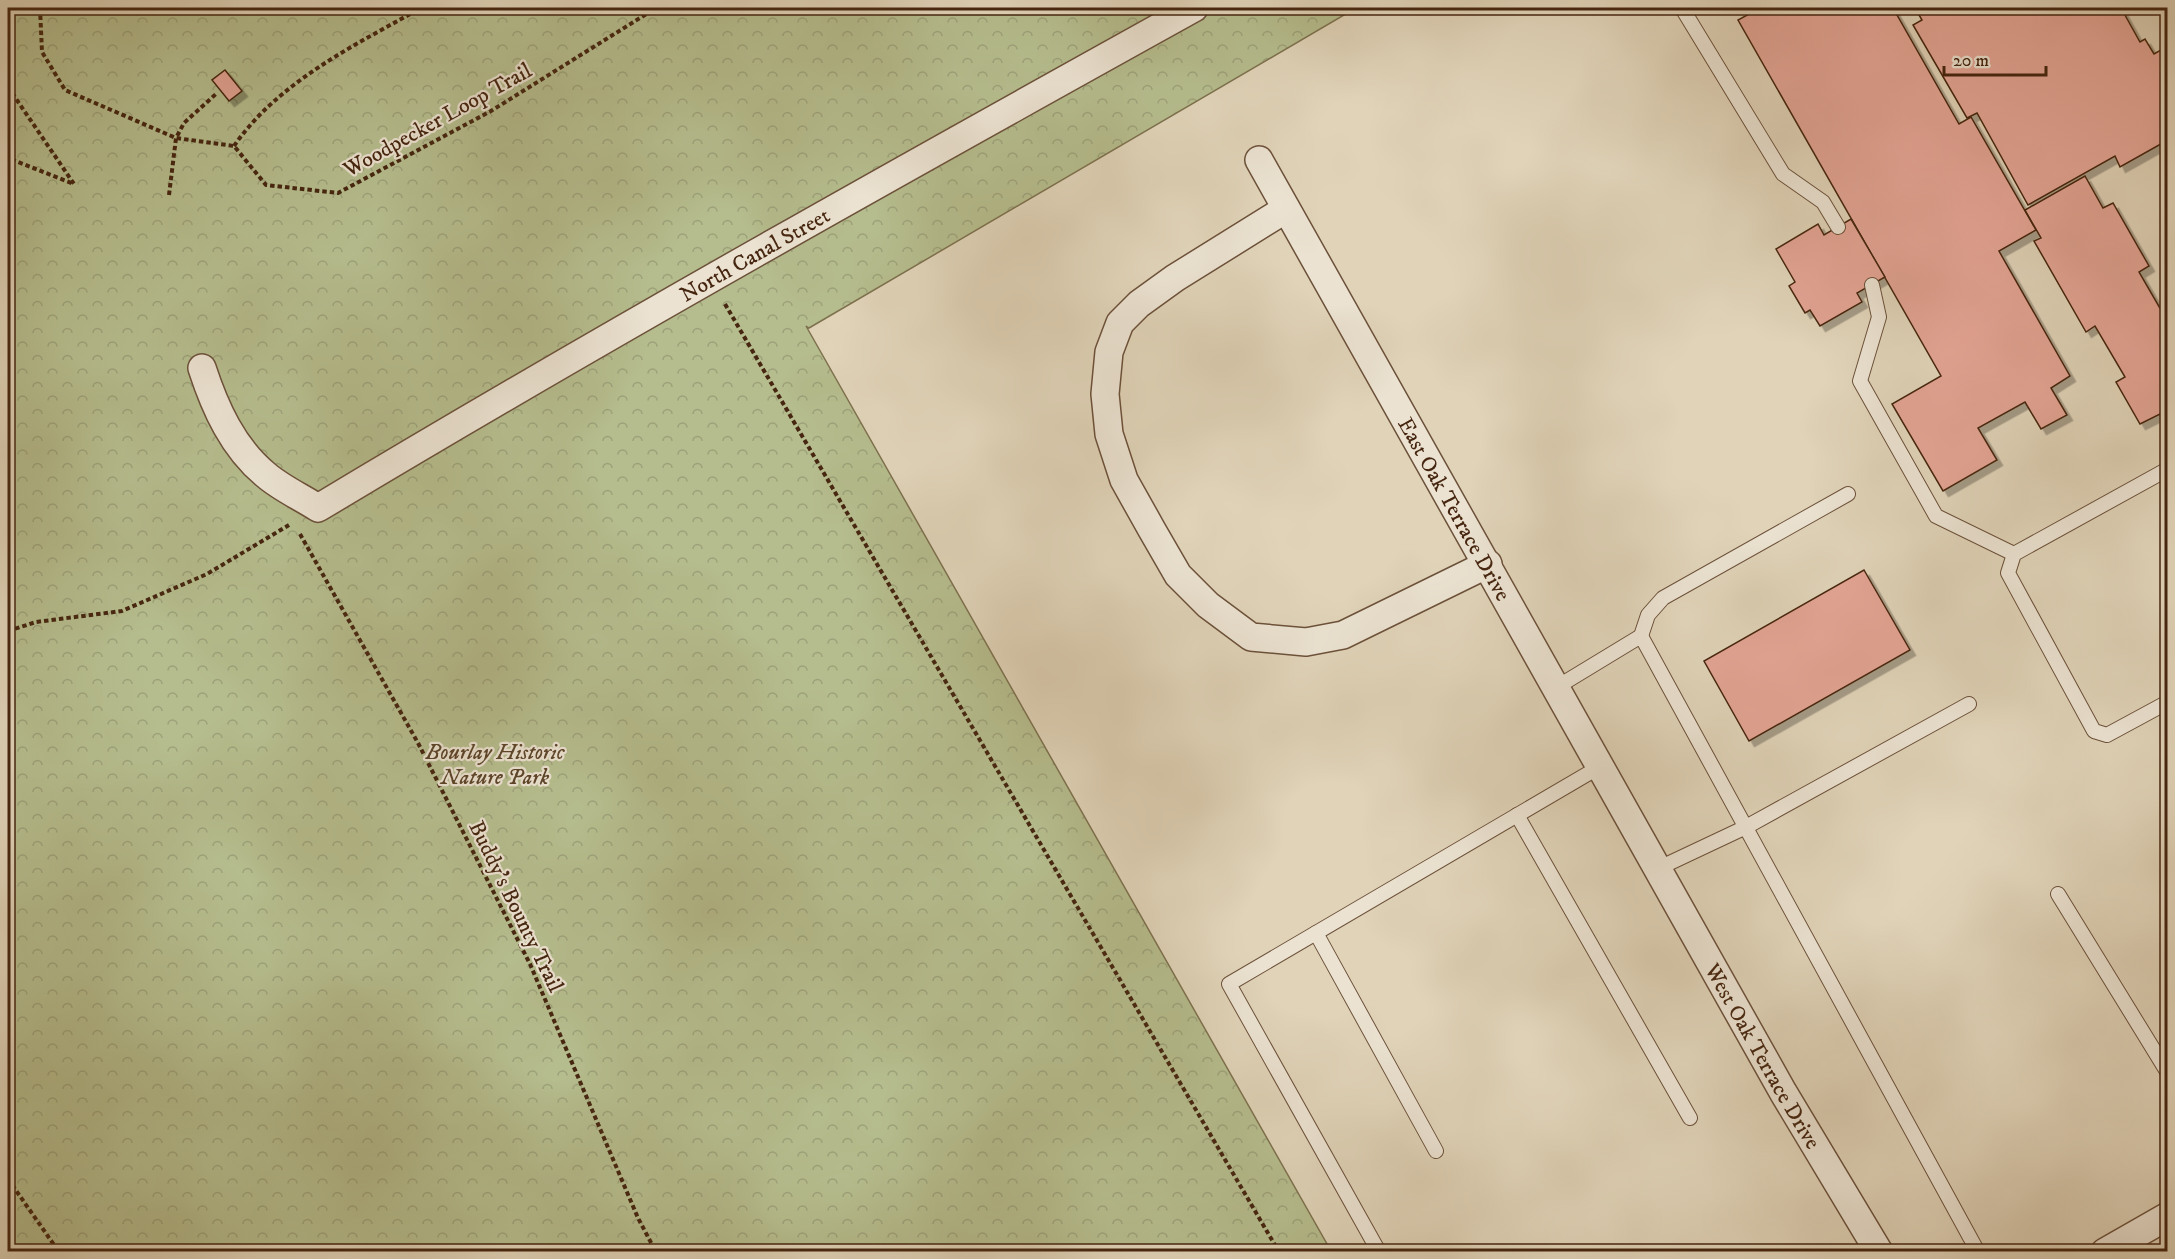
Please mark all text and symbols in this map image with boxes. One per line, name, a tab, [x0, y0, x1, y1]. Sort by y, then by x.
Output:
scale bar	[1944, 39, 2046, 77]
text: 20 m	[1953, 50, 1989, 72]
street label: Woodpecker Loop Trail	[338, 57, 537, 184]
street label: North Canal Street	[675, 202, 835, 309]
street label: East Oak Terrace Drive	[1391, 413, 1516, 606]
park label: Bourlay Historic Nature Park	[425, 739, 565, 791]
street label: Buddy's Bounty Trail	[462, 816, 569, 997]
street label: West Oak Terrace Drive	[1698, 958, 1826, 1154]

